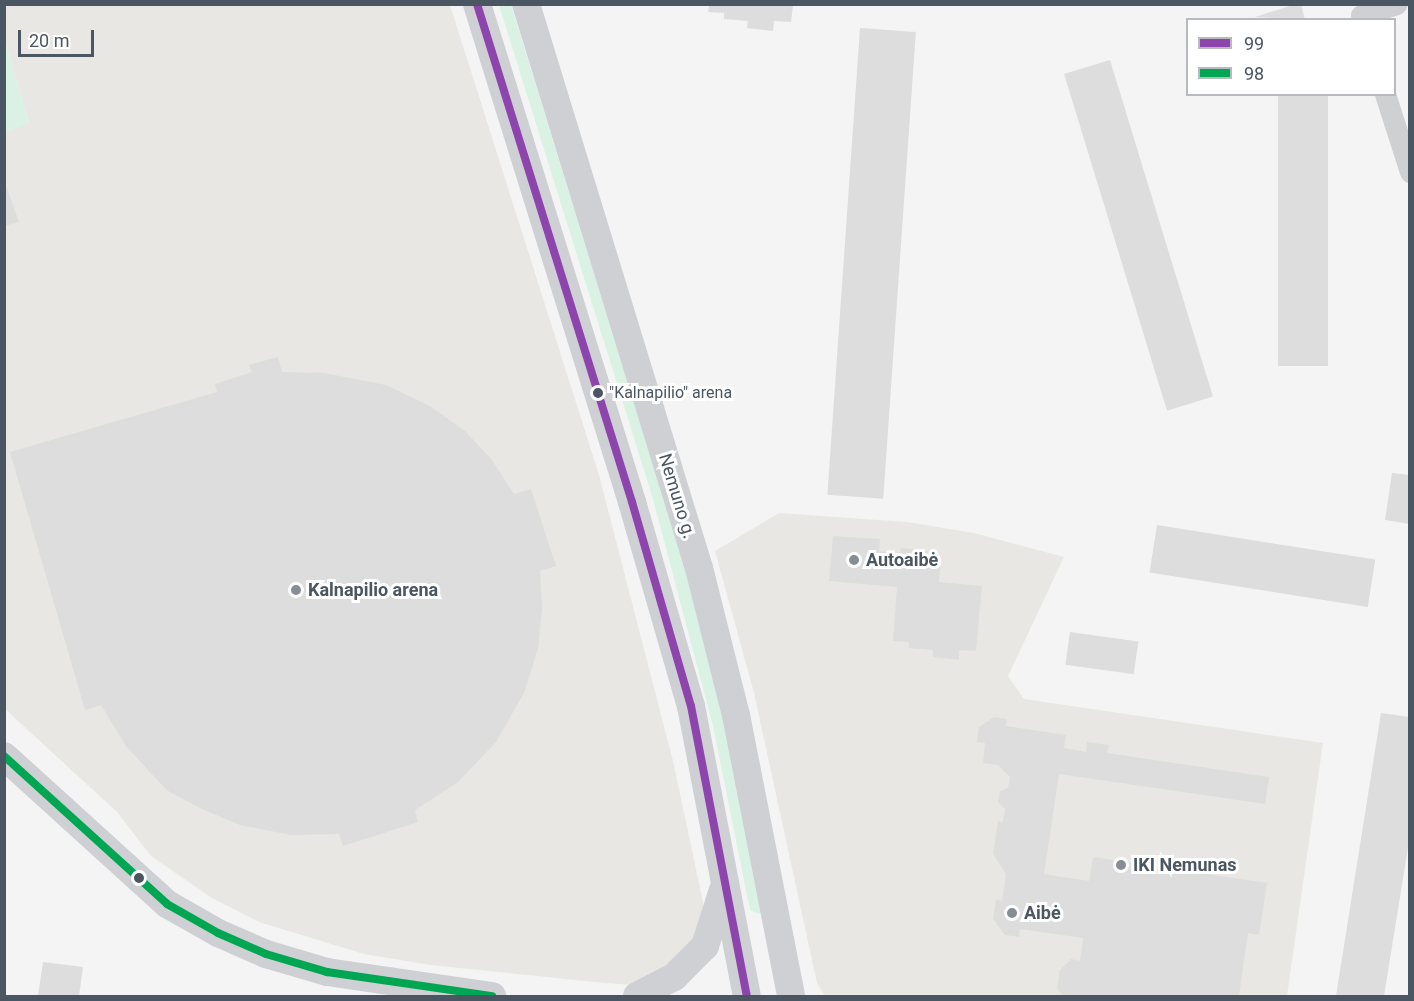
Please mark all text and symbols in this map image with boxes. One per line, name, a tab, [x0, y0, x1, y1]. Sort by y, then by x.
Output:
scale bar	[21, 18, 98, 56]
legend	[1186, 18, 1396, 96]
text: 20 m	[29, 30, 69, 51]
text: 99	[1244, 33, 1264, 54]
text: 98	[1244, 63, 1264, 84]
place label: "Kalnapilio" arena	[609, 383, 732, 403]
marker: "Kalnapilio" arena	[592, 387, 604, 399]
street label: Nemuno g.	[654, 451, 700, 541]
place label: Autoaibė	[866, 549, 938, 571]
marker: Autoaibė	[847, 553, 861, 567]
place label: Kalnapilio arena	[308, 579, 438, 601]
marker: Kalnapilio arena	[289, 583, 303, 597]
place label: IKI Nemunas	[1133, 854, 1237, 876]
marker: IKI Nemunas	[1114, 858, 1128, 872]
unlabelled marker	[133, 872, 145, 884]
place label: Aibė	[1024, 902, 1061, 924]
marker: Aibė	[1005, 906, 1019, 920]

